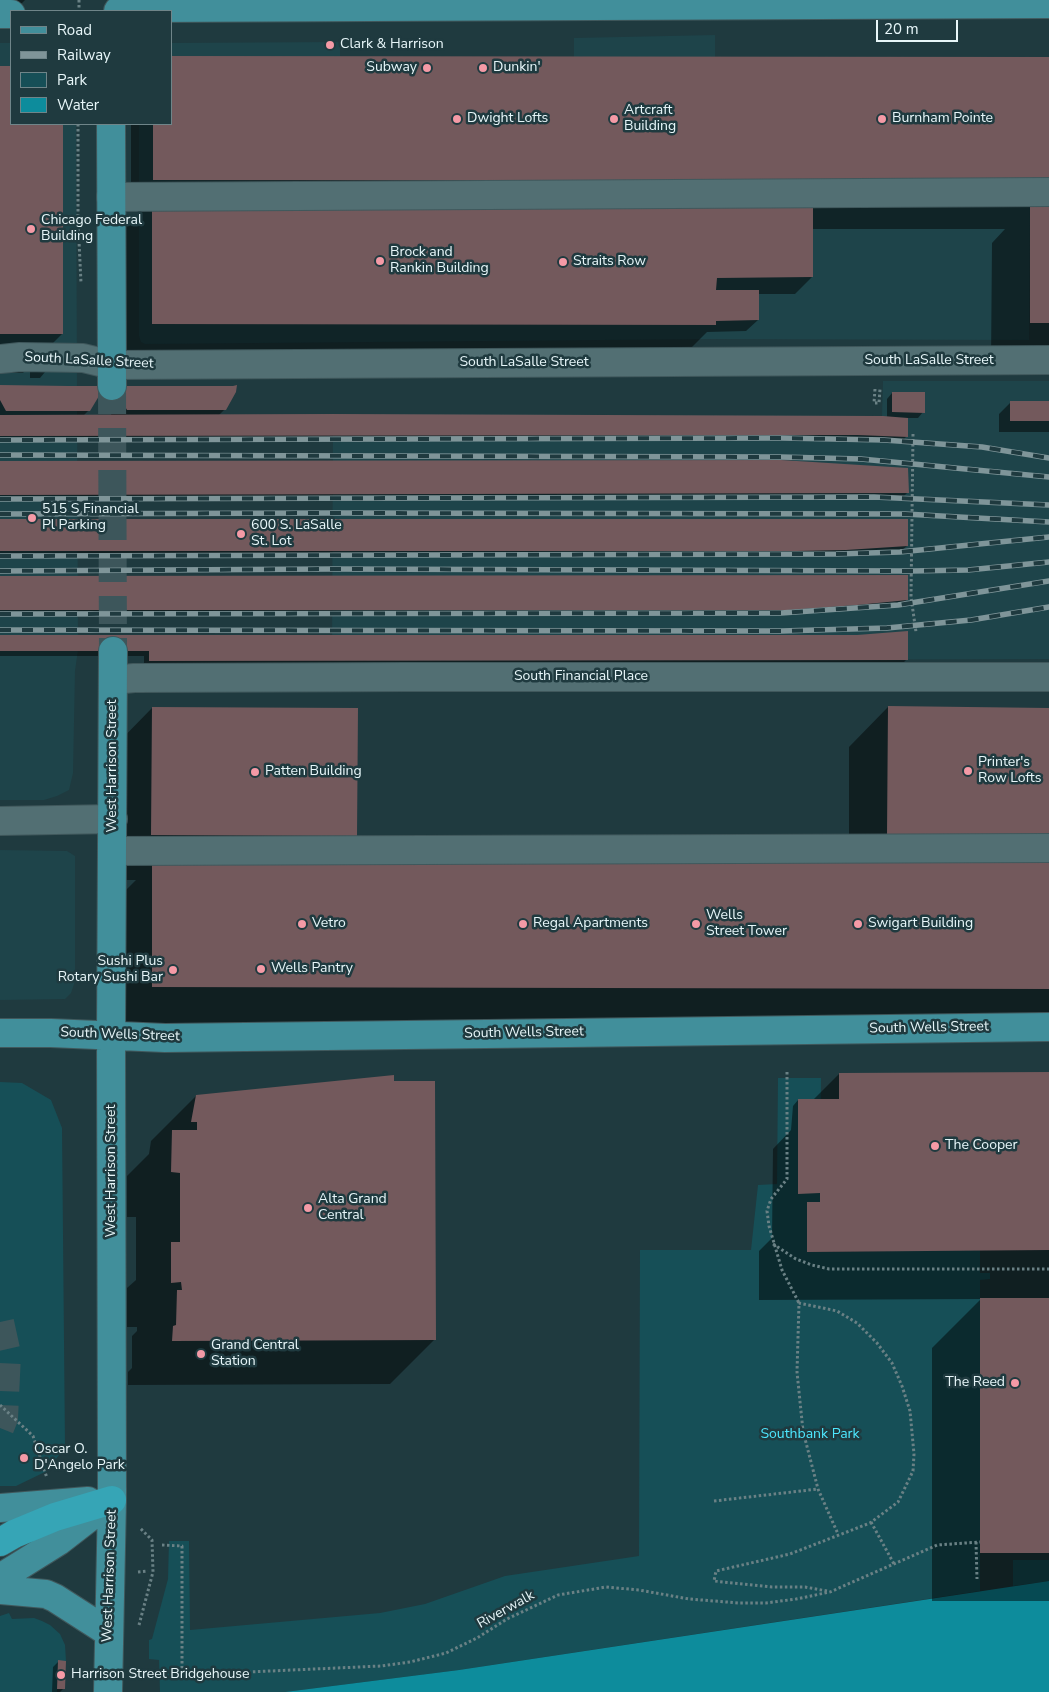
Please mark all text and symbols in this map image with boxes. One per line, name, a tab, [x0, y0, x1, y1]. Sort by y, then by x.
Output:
legend	[10, 10, 172, 125]
scale bar	[879, 10, 962, 42]
text: 20 m	[884, 19, 919, 39]
text: Road	[57, 20, 92, 40]
place label: Clark & Harrison	[340, 37, 444, 53]
marker: Clark & Harrison	[324, 39, 336, 51]
text: Railway	[57, 45, 111, 65]
place label: Subway	[366, 60, 417, 76]
place label: Dunkin'	[493, 60, 540, 76]
marker: Subway	[421, 62, 433, 74]
marker: Dunkin'	[477, 62, 489, 74]
text: Park	[57, 70, 87, 90]
text: Water	[57, 95, 99, 115]
place label: Artcraft Building	[624, 103, 676, 136]
place label: Dwight Lofts	[467, 111, 548, 127]
place label: Burnham Pointe	[892, 111, 993, 127]
marker: Dwight Lofts	[451, 113, 463, 125]
marker: Artcraft Building	[608, 113, 620, 125]
marker: Burnham Pointe	[876, 113, 888, 125]
place label: Chicago Federal Building	[41, 213, 142, 246]
marker: Chicago Federal Building	[25, 223, 37, 235]
place label: Brock and Rankin Building	[390, 245, 489, 278]
place label: Straits Row	[573, 254, 646, 270]
marker: Brock and Rankin Building	[374, 255, 386, 267]
marker: Straits Row	[557, 256, 569, 268]
street label: South LaSalle Street	[24, 349, 154, 373]
street label: South LaSalle Street	[864, 353, 994, 369]
street label: South LaSalle Street	[459, 355, 589, 371]
place label: 515 S Financial Pl Parking	[42, 502, 139, 534]
marker: 515 S Financial Pl Parking	[26, 512, 38, 524]
place label: 600 S. LaSalle St. Lot	[251, 518, 342, 550]
marker: 600 S. LaSalle St. Lot	[235, 528, 247, 540]
street label: South Financial Place	[514, 669, 648, 685]
street label: West Harrison Street	[105, 700, 121, 832]
place label: Printer's Row Lofts	[978, 755, 1041, 788]
place label: Patten Building	[265, 764, 362, 780]
marker: Printer's Row Lofts	[962, 765, 974, 777]
marker: Patten Building	[249, 766, 261, 778]
place label: Wells Street Tower	[706, 908, 787, 940]
place label: Vetro	[312, 916, 346, 932]
place label: Regal Apartments	[533, 916, 648, 932]
place label: Swigart Building	[868, 916, 973, 932]
marker: Vetro	[296, 918, 308, 930]
marker: Regal Apartments	[517, 918, 529, 930]
marker: Wells Street Tower	[690, 918, 702, 930]
marker: Swigart Building	[852, 918, 864, 930]
place label: Sushi Plus Rotary Sushi Bar	[58, 954, 163, 986]
place label: Wells Pantry	[271, 961, 353, 977]
marker: Wells Pantry	[255, 963, 267, 975]
marker: Sushi Plus Rotary Sushi Bar	[167, 964, 179, 976]
street label: South Wells Street	[869, 1019, 989, 1037]
street label: South Wells Street	[464, 1024, 584, 1042]
street label: South Wells Street	[60, 1025, 180, 1045]
street label: West Harrison Street	[104, 1105, 120, 1237]
place label: The Cooper	[945, 1138, 1018, 1154]
marker: The Cooper	[929, 1140, 941, 1152]
place label: Alta Grand Central	[318, 1192, 387, 1224]
marker: Alta Grand Central	[302, 1202, 314, 1214]
place label: Grand Central Station	[211, 1338, 299, 1370]
marker: Grand Central Station	[195, 1348, 207, 1360]
place label: The Reed	[945, 1375, 1005, 1391]
marker: The Reed	[1009, 1377, 1021, 1389]
park label: Southbank Park	[760, 1427, 860, 1443]
place label: Oscar O. D'Angelo Park	[34, 1442, 125, 1474]
marker: Oscar O. D'Angelo Park	[18, 1452, 30, 1464]
street label: West Harrison Street	[99, 1509, 121, 1643]
street label: Riverwalk	[474, 1587, 538, 1633]
place label: Harrison Street Bridgehouse	[71, 1667, 250, 1683]
marker: Harrison Street Bridgehouse	[55, 1669, 67, 1681]

